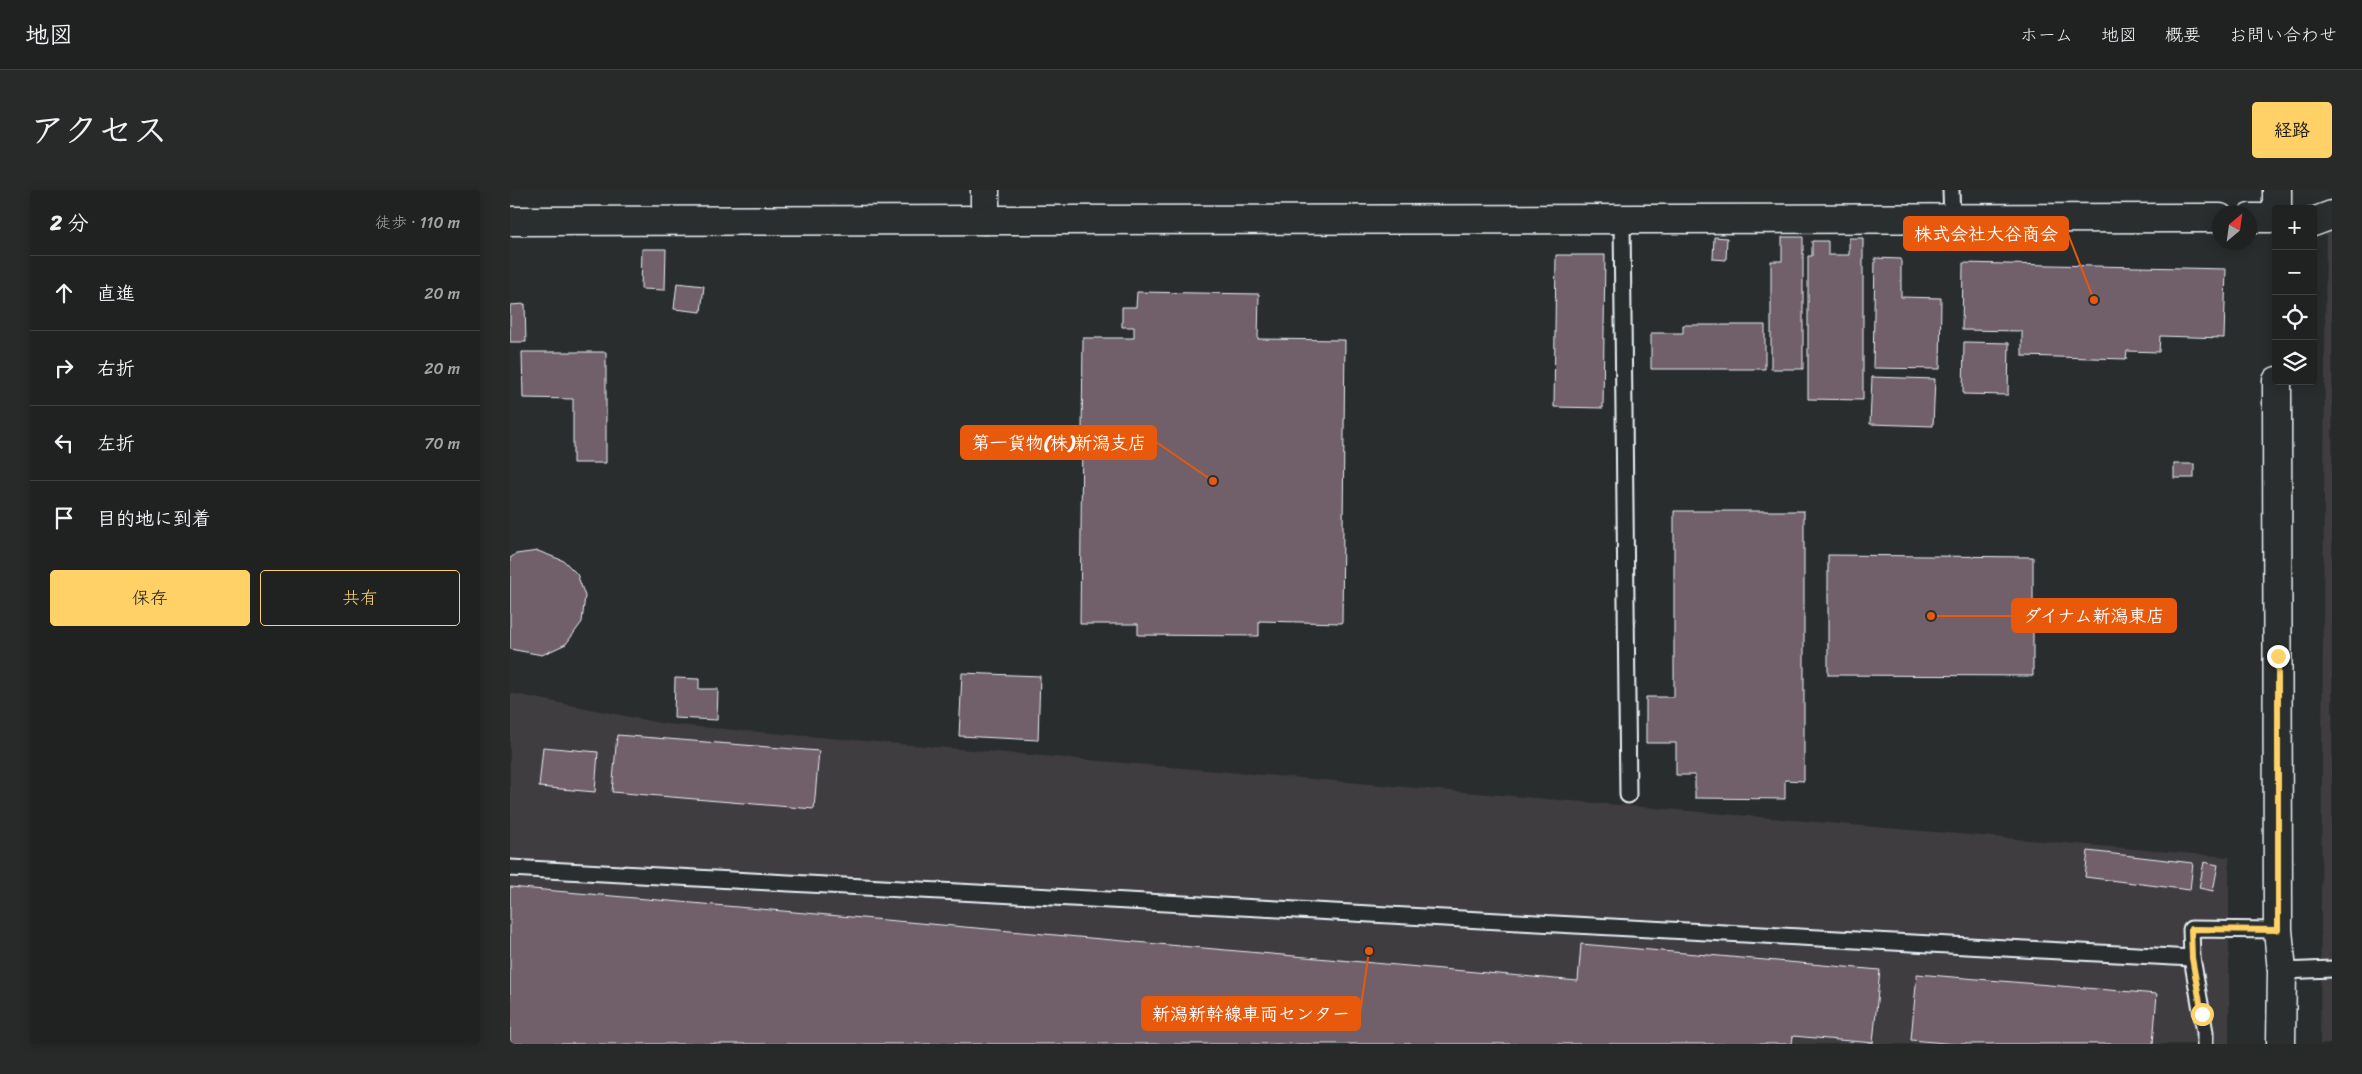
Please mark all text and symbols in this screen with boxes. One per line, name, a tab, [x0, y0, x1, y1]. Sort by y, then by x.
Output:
text: 地図	[25, 14, 73, 56]
text: ホーム	[2020, 19, 2073, 51]
text: 地図	[2101, 19, 2137, 51]
text: 概要	[2165, 19, 2201, 51]
text: お問い合わせ	[2229, 19, 2337, 51]
text: アクセス	[30, 99, 168, 161]
button: 経路	[2252, 102, 2332, 158]
text: 2 分	[50, 204, 89, 242]
north arrow	[2212, 205, 2257, 250]
map controls	[2272, 205, 2317, 385]
button: +	[2272, 205, 2317, 250]
text: 徒歩 · 110 m	[375, 208, 460, 237]
callout: 株式会社大谷商会	[1904, 217, 2068, 250]
text: 株式会社大谷商会	[1914, 218, 2058, 250]
button: −	[2272, 250, 2317, 295]
text: 直進	[97, 277, 135, 310]
icon: ahead	[50, 279, 78, 307]
text: 20 m	[424, 279, 460, 308]
button: locate	[2272, 295, 2317, 340]
button: layers	[2272, 340, 2317, 385]
text: 右折	[97, 352, 135, 385]
icon: right	[50, 354, 78, 382]
text: 20 m	[424, 354, 460, 383]
callout: 第一貨物(株)新潟支店	[961, 426, 1156, 459]
text: 左折	[97, 427, 135, 460]
text: 第一貨物(株)新潟支店	[972, 427, 1146, 459]
icon: left	[50, 429, 78, 457]
text: 70 m	[424, 429, 460, 458]
text: 目的地に到着	[97, 502, 211, 535]
icon: arrive	[50, 504, 78, 532]
button: 保存	[50, 570, 250, 626]
button: 共有	[260, 570, 460, 626]
callout: ダイナム新潟東店	[2012, 599, 2176, 632]
text: ダイナム新潟東店	[2023, 600, 2165, 632]
route end	[2267, 645, 2290, 668]
callout: 新潟新幹線車両センター	[1142, 997, 1360, 1030]
text: 新潟新幹線車両センター	[1152, 998, 1350, 1030]
route start	[2191, 1003, 2214, 1026]

